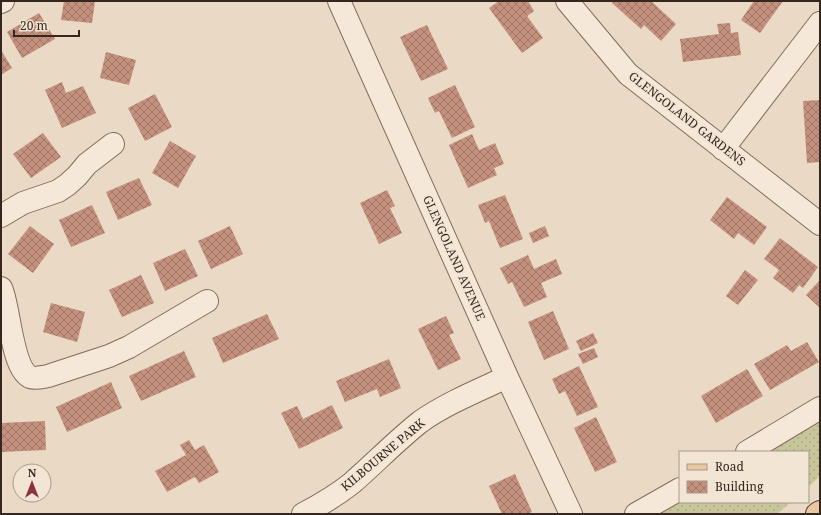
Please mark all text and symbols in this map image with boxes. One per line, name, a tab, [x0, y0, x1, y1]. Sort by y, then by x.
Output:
scale bar	[14, 12, 79, 38]
text: 20 m	[20, 17, 48, 34]
street label: GLENGOLAND GARDENS	[625, 68, 749, 170]
street label: GLENGOLAND AVENUE	[419, 192, 490, 323]
street label: KILBOURNE PARK	[337, 414, 429, 495]
legend	[679, 451, 809, 503]
text: Road	[715, 458, 745, 475]
north arrow	[12, 463, 52, 503]
text: N	[28, 465, 37, 480]
text: Building	[715, 478, 764, 495]

